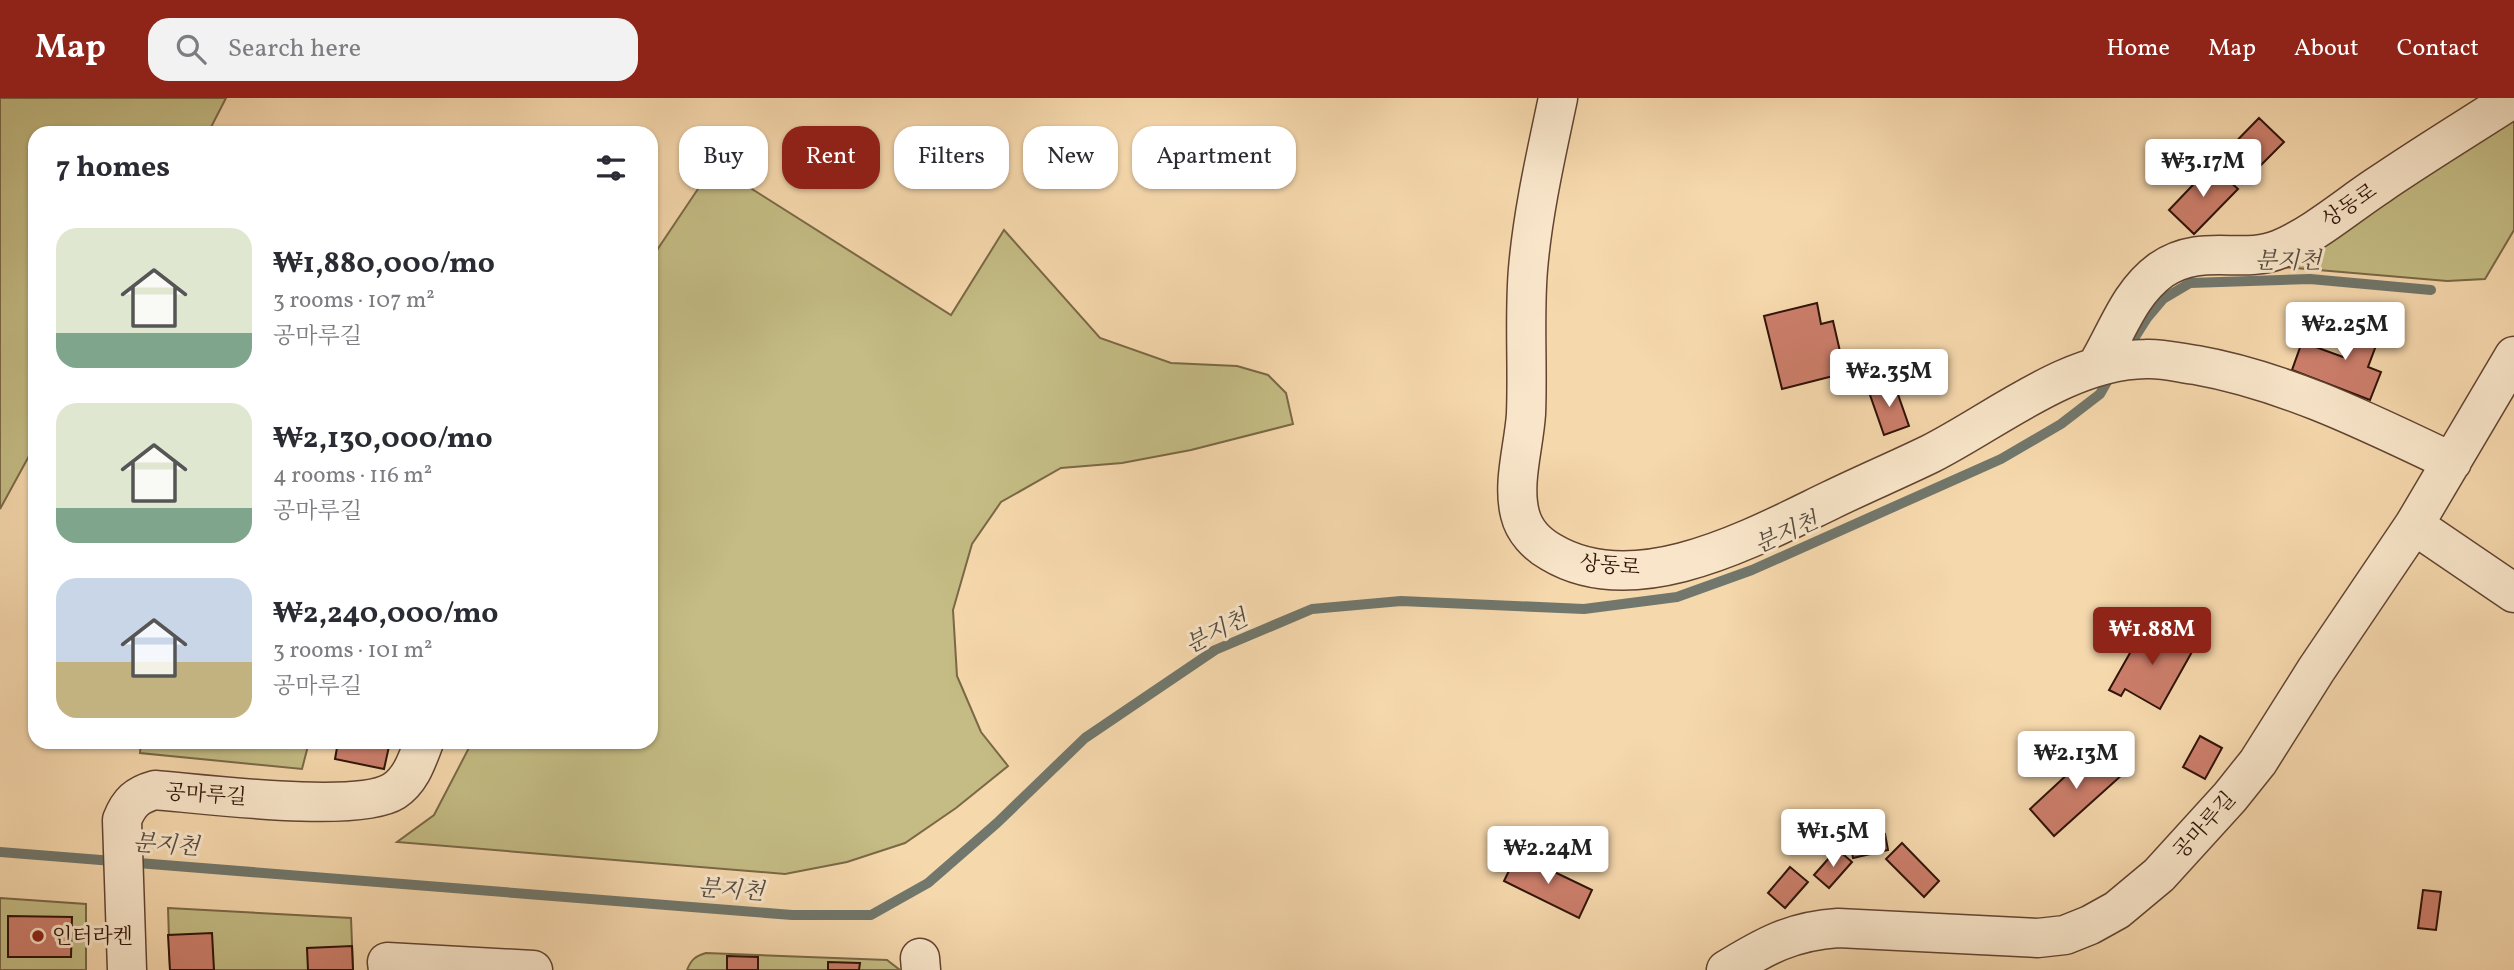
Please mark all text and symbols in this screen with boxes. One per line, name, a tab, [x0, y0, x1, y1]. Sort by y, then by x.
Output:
search box	[148, 18, 638, 81]
text: Map	[35, 26, 106, 72]
icon: search	[172, 30, 210, 68]
text: Search here	[228, 31, 361, 67]
text: Home	[2106, 32, 2170, 66]
text: Map	[2208, 32, 2256, 66]
text: About	[2294, 32, 2359, 66]
text: Contact	[2397, 32, 2479, 66]
chip: Buy	[679, 126, 768, 189]
chip: Rent	[782, 126, 880, 189]
chip: Filters	[894, 126, 1009, 189]
chip: New	[1023, 126, 1118, 189]
chip: Apartment	[1132, 126, 1296, 189]
pin: ₩3.17M	[2146, 140, 2260, 199]
text: ₩3.17M	[2161, 146, 2245, 178]
text: 7 homes	[56, 147, 170, 189]
icon: filters	[592, 149, 630, 187]
street label: 상동로	[2317, 177, 2383, 235]
text: ₩1,880,000/mo	[273, 243, 495, 285]
water label: 분지천	[2255, 246, 2323, 278]
icon: home	[112, 256, 196, 340]
text: 3 rooms · 107 m²	[273, 285, 435, 317]
pin: ₩2.25M	[2288, 302, 2402, 362]
text: ₩2.25M	[2302, 309, 2388, 341]
text: 공마루길	[273, 321, 362, 353]
pin: ₩2.35M	[1832, 350, 1946, 409]
text: ₩2.35M	[1846, 356, 1932, 388]
text: ₩2,130,000/mo	[273, 418, 493, 460]
icon: home	[112, 431, 196, 515]
text: 4 rooms · 116 m²	[273, 460, 432, 492]
text: 공마루길	[273, 496, 362, 528]
water label: 분지천	[1750, 505, 1825, 562]
street label: 상동로	[1578, 549, 1641, 584]
text: ₩2,240,000/mo	[273, 593, 498, 635]
water label: 분지천	[1180, 603, 1255, 662]
icon: home	[112, 606, 196, 690]
pin: ₩1.88M	[2095, 608, 2209, 667]
text: ₩1.88M	[2109, 614, 2195, 646]
text: 3 rooms · 101 m²	[273, 635, 433, 667]
text: 공마루길	[273, 671, 362, 703]
pin: ₩2.13M	[2019, 732, 2133, 791]
text: ₩2.13M	[2034, 738, 2118, 770]
street label: 공마루길	[164, 778, 247, 813]
street label: 공마루길	[2167, 786, 2243, 866]
pin: ₩1.5M	[1784, 810, 1882, 869]
text: ₩1.5M	[1797, 816, 1869, 848]
pin: ₩2.24M	[1491, 826, 1605, 886]
water label: 분지천	[131, 828, 202, 864]
text: ₩2.24M	[1503, 833, 1593, 865]
water label: 분지천	[696, 873, 767, 909]
place label: 인터라켄	[52, 923, 133, 952]
marker: 인터라켄	[30, 928, 46, 944]

